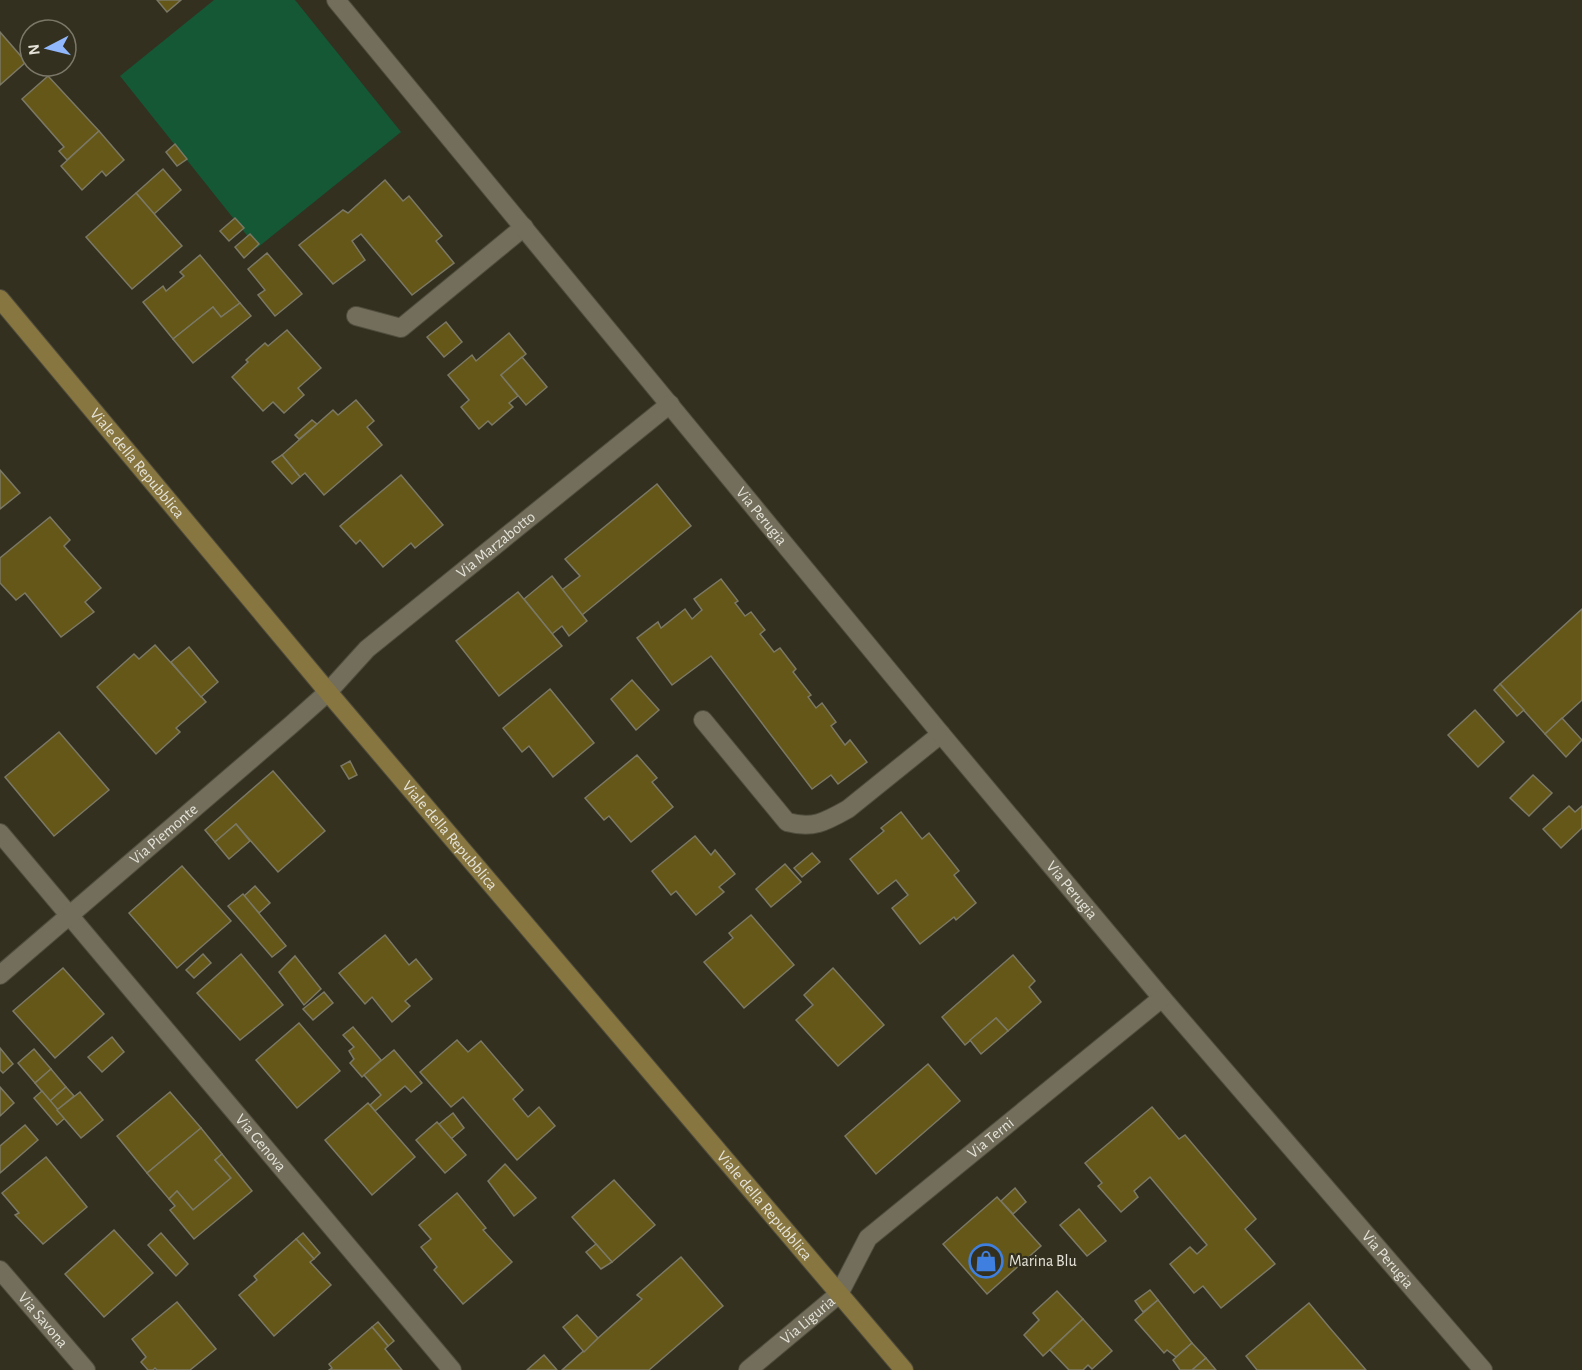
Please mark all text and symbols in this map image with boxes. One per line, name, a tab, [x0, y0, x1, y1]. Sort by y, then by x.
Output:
north arrow	[18, 18, 78, 78]
text: N	[25, 43, 43, 56]
street label: Viale della Repubblica	[87, 405, 187, 521]
street label: Via Perugia	[733, 484, 790, 548]
street label: Via Marzabotto	[454, 508, 538, 581]
street label: Viale della Repubblica	[399, 778, 500, 893]
street label: Via Piemonte	[127, 801, 201, 868]
street label: Via Perugia	[1043, 858, 1101, 922]
street label: Via Genova	[232, 1111, 289, 1175]
street label: Via Terni	[965, 1114, 1017, 1161]
street label: Viale della Repubblica	[714, 1148, 815, 1263]
street label: Via Perugia	[1359, 1228, 1417, 1291]
shop icon: Marina Blu	[968, 1243, 1004, 1279]
place label: Marina Blu	[1009, 1253, 1077, 1269]
street label: Via Savona	[15, 1289, 71, 1351]
street label: Via Liguria	[778, 1293, 838, 1347]

